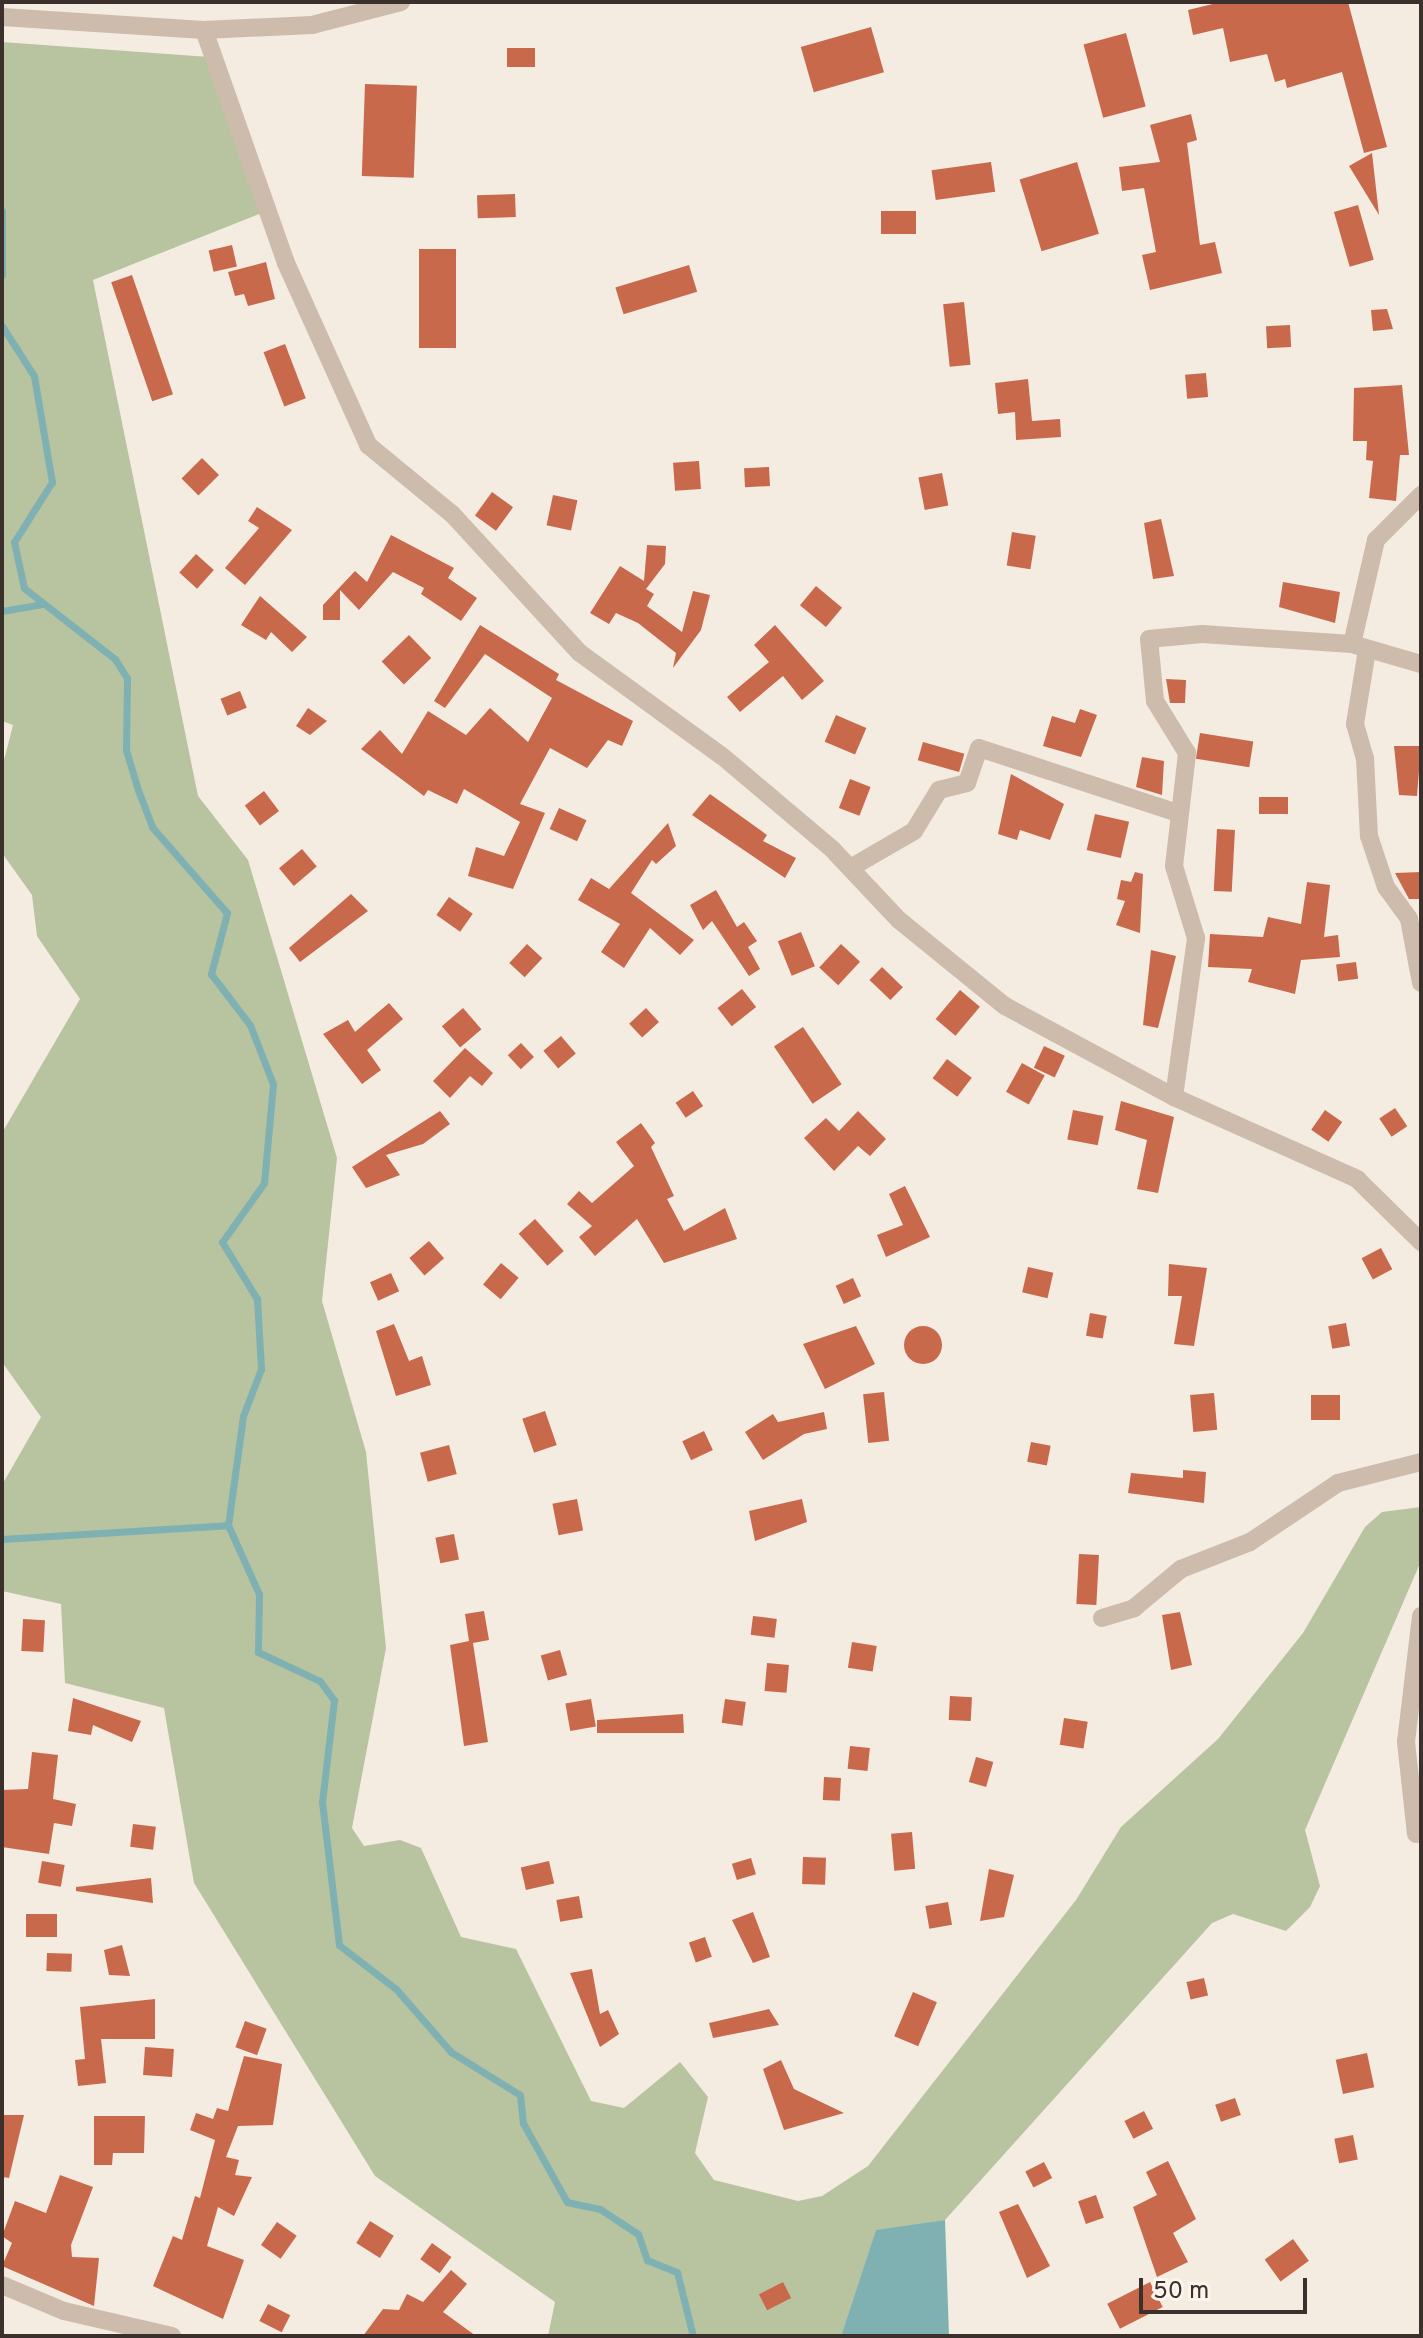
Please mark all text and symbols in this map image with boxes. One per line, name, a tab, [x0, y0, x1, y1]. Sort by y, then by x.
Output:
scale bar	[1143, 2262, 1311, 2312]
text: 50 m	[1153, 2277, 1209, 2307]

